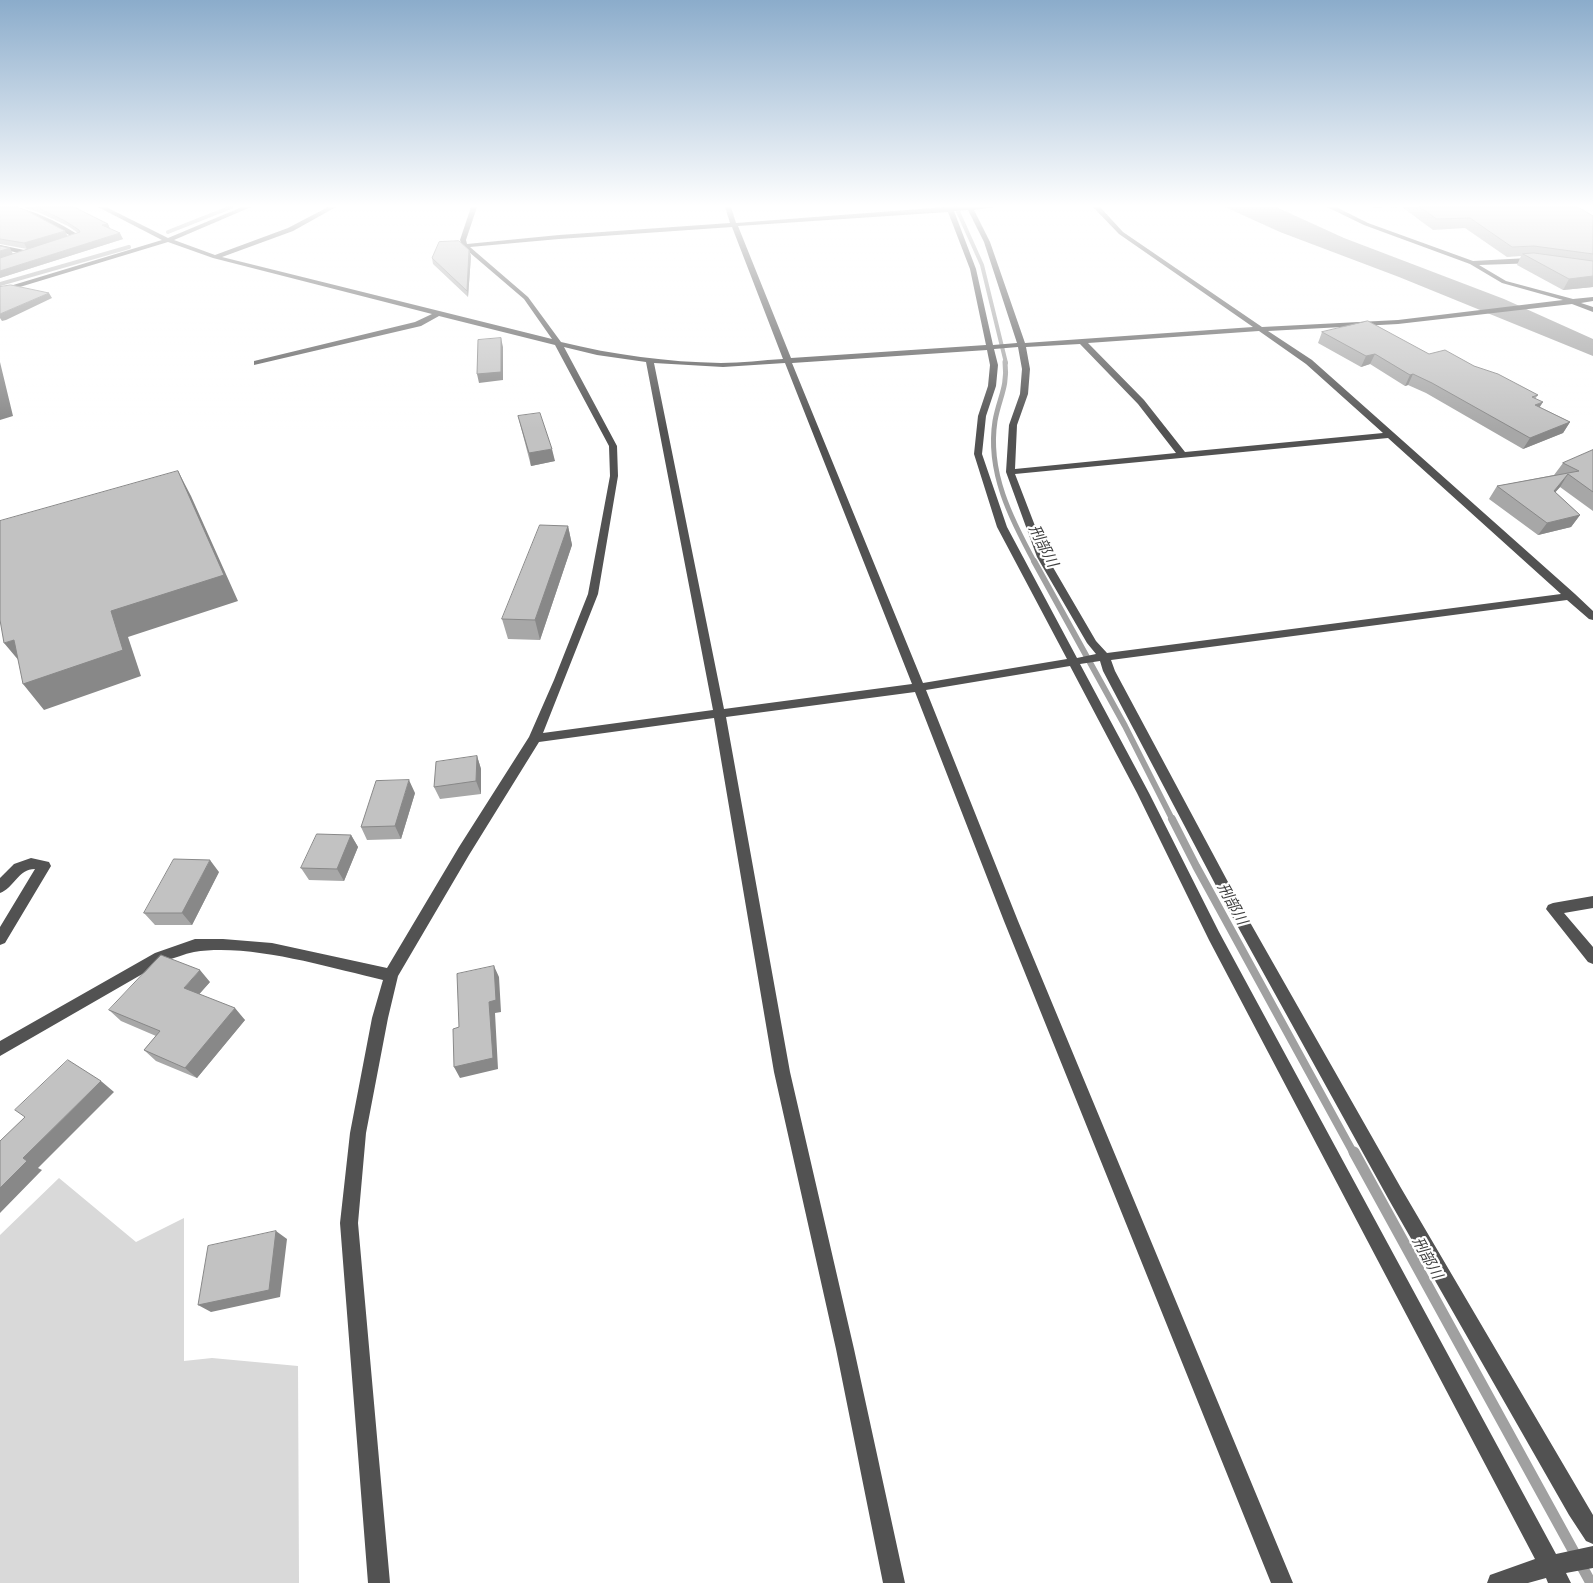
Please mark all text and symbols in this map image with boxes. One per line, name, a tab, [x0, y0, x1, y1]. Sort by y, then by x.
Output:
water label: 刑部川	[1025, 522, 1061, 570]
water label: 刑部川	[1213, 880, 1251, 928]
water label: 刑部川	[1408, 1234, 1446, 1282]

